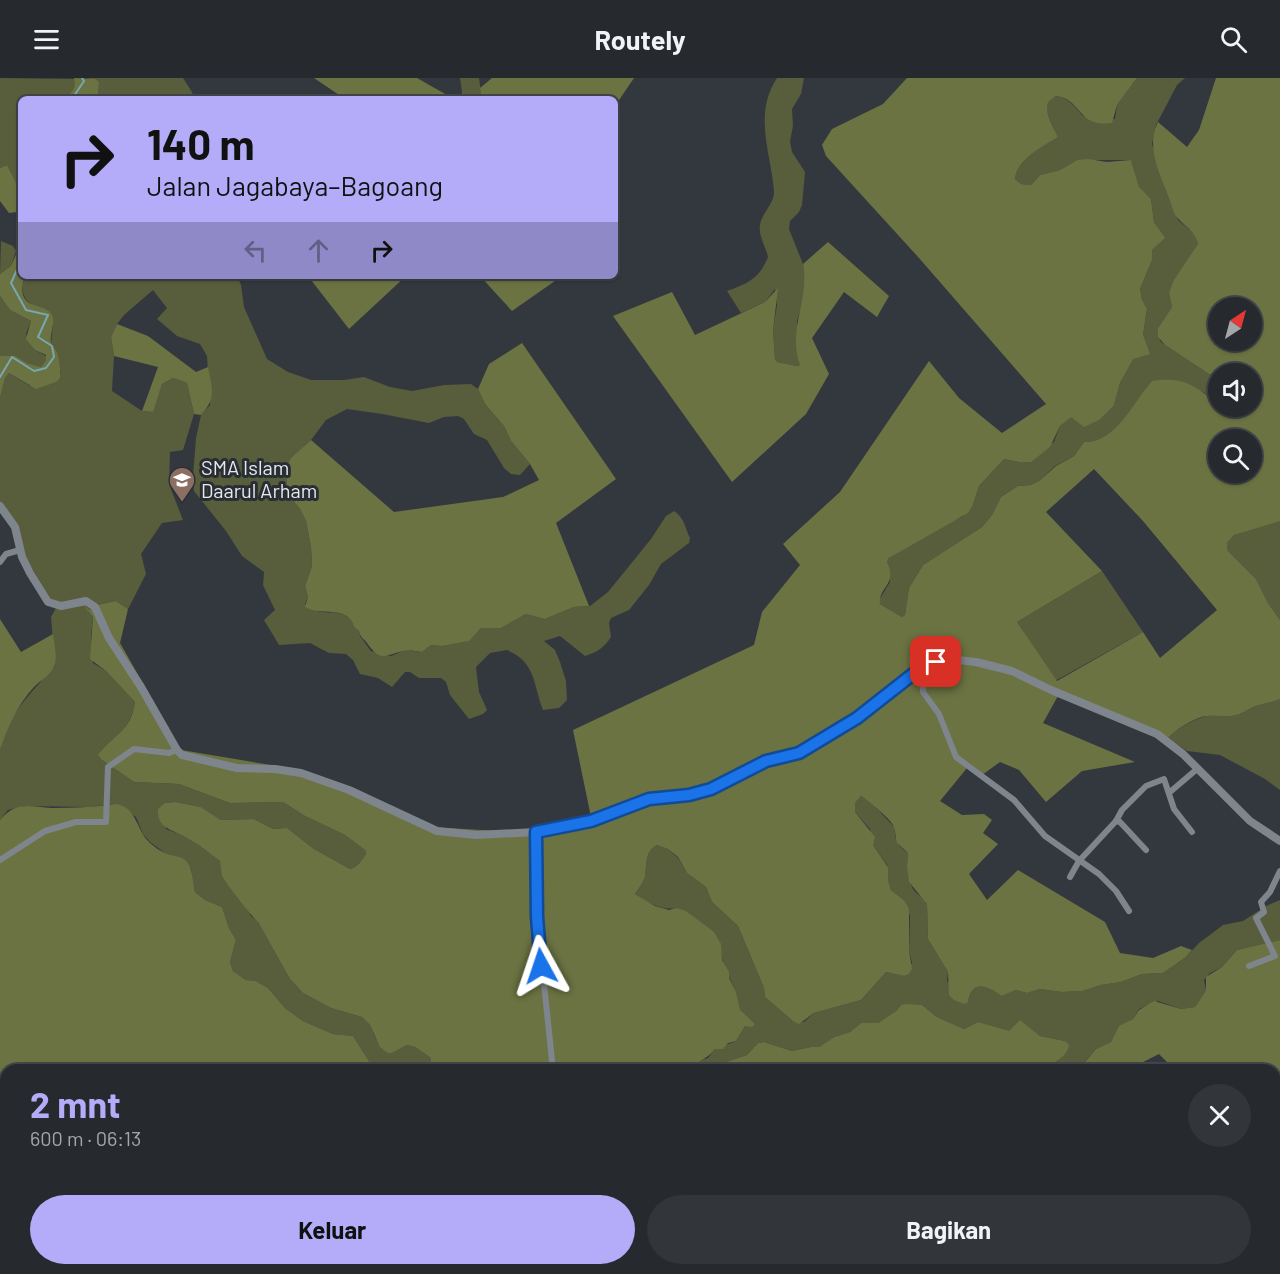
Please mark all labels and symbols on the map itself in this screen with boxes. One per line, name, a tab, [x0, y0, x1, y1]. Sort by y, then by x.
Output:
north arrow	[1208, 297, 1262, 351]
place label: SMA Islam Daarul Arham	[201, 455, 317, 502]
school or university icon: SMA Islam Daarul Arham	[167, 465, 197, 503]
pin	[910, 636, 961, 687]
position arrow	[509, 934, 573, 998]

